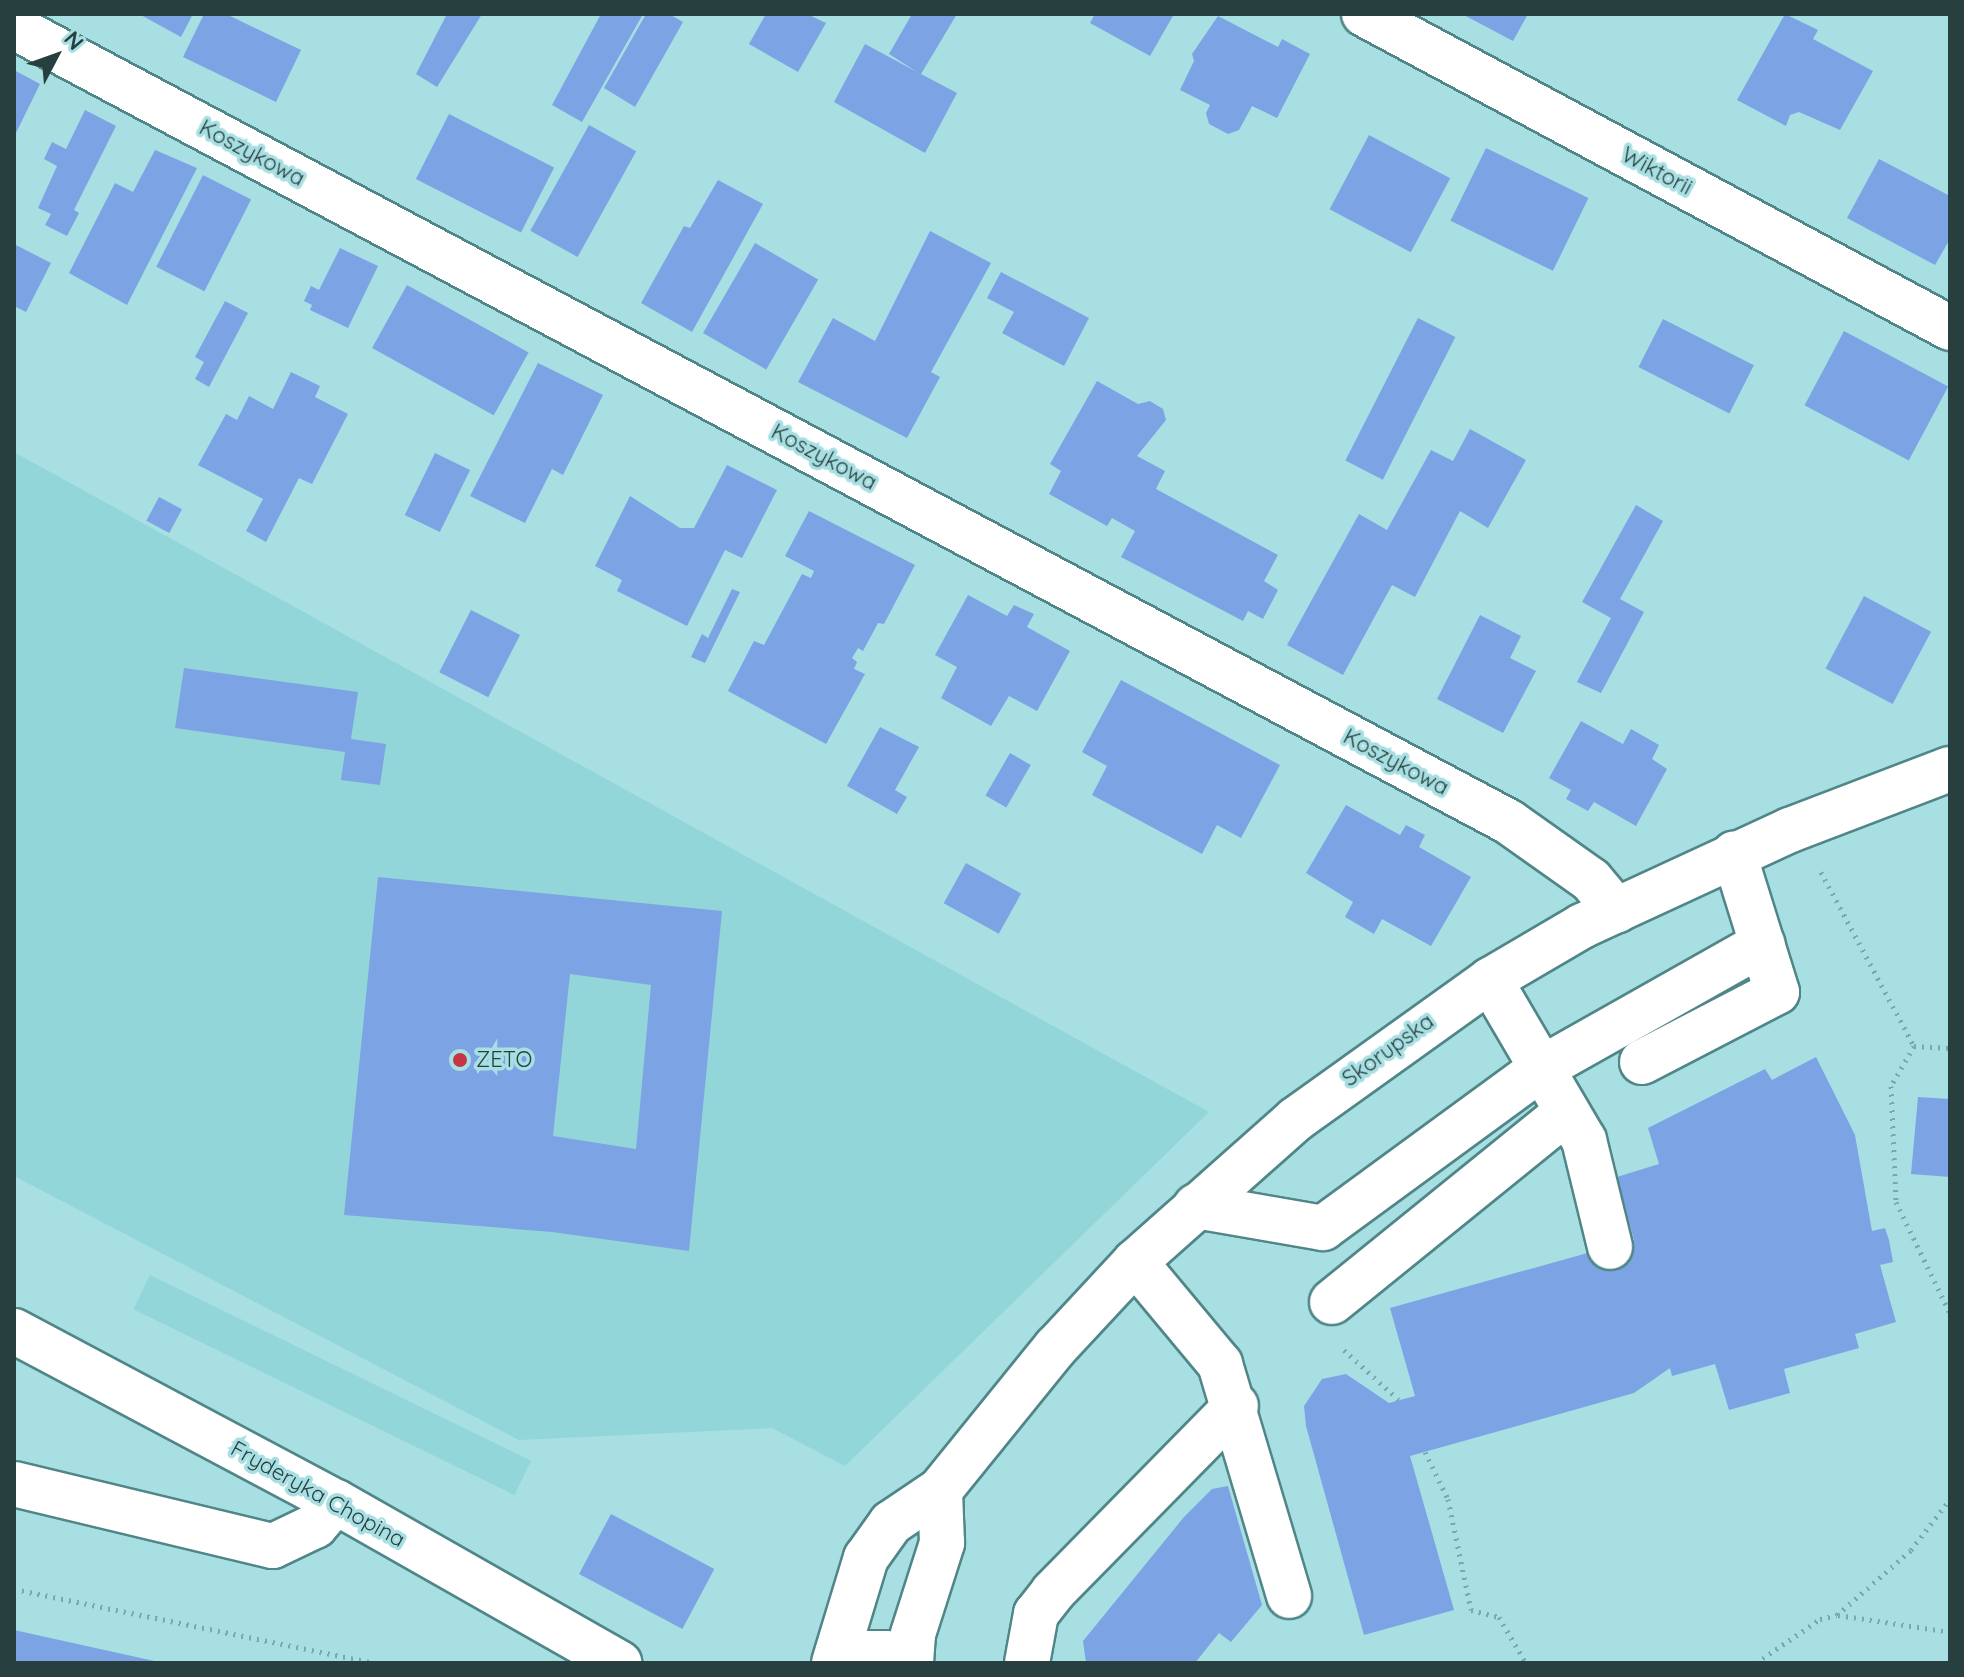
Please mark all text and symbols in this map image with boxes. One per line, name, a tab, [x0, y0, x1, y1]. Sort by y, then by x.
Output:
north arrow	[16, 16, 96, 96]
text: N	[58, 25, 90, 56]
street label: Koszykowa	[195, 114, 309, 192]
street label: Wiktorii	[1617, 141, 1697, 201]
street label: Koszykowa	[767, 418, 881, 496]
street label: Koszykowa	[1339, 723, 1453, 801]
street label: Skorupska	[1337, 1008, 1439, 1092]
place label: ZETO	[476, 1047, 532, 1073]
marker: ZETO	[451, 1051, 469, 1069]
street label: Fryderyka Chopina	[226, 1435, 410, 1553]

